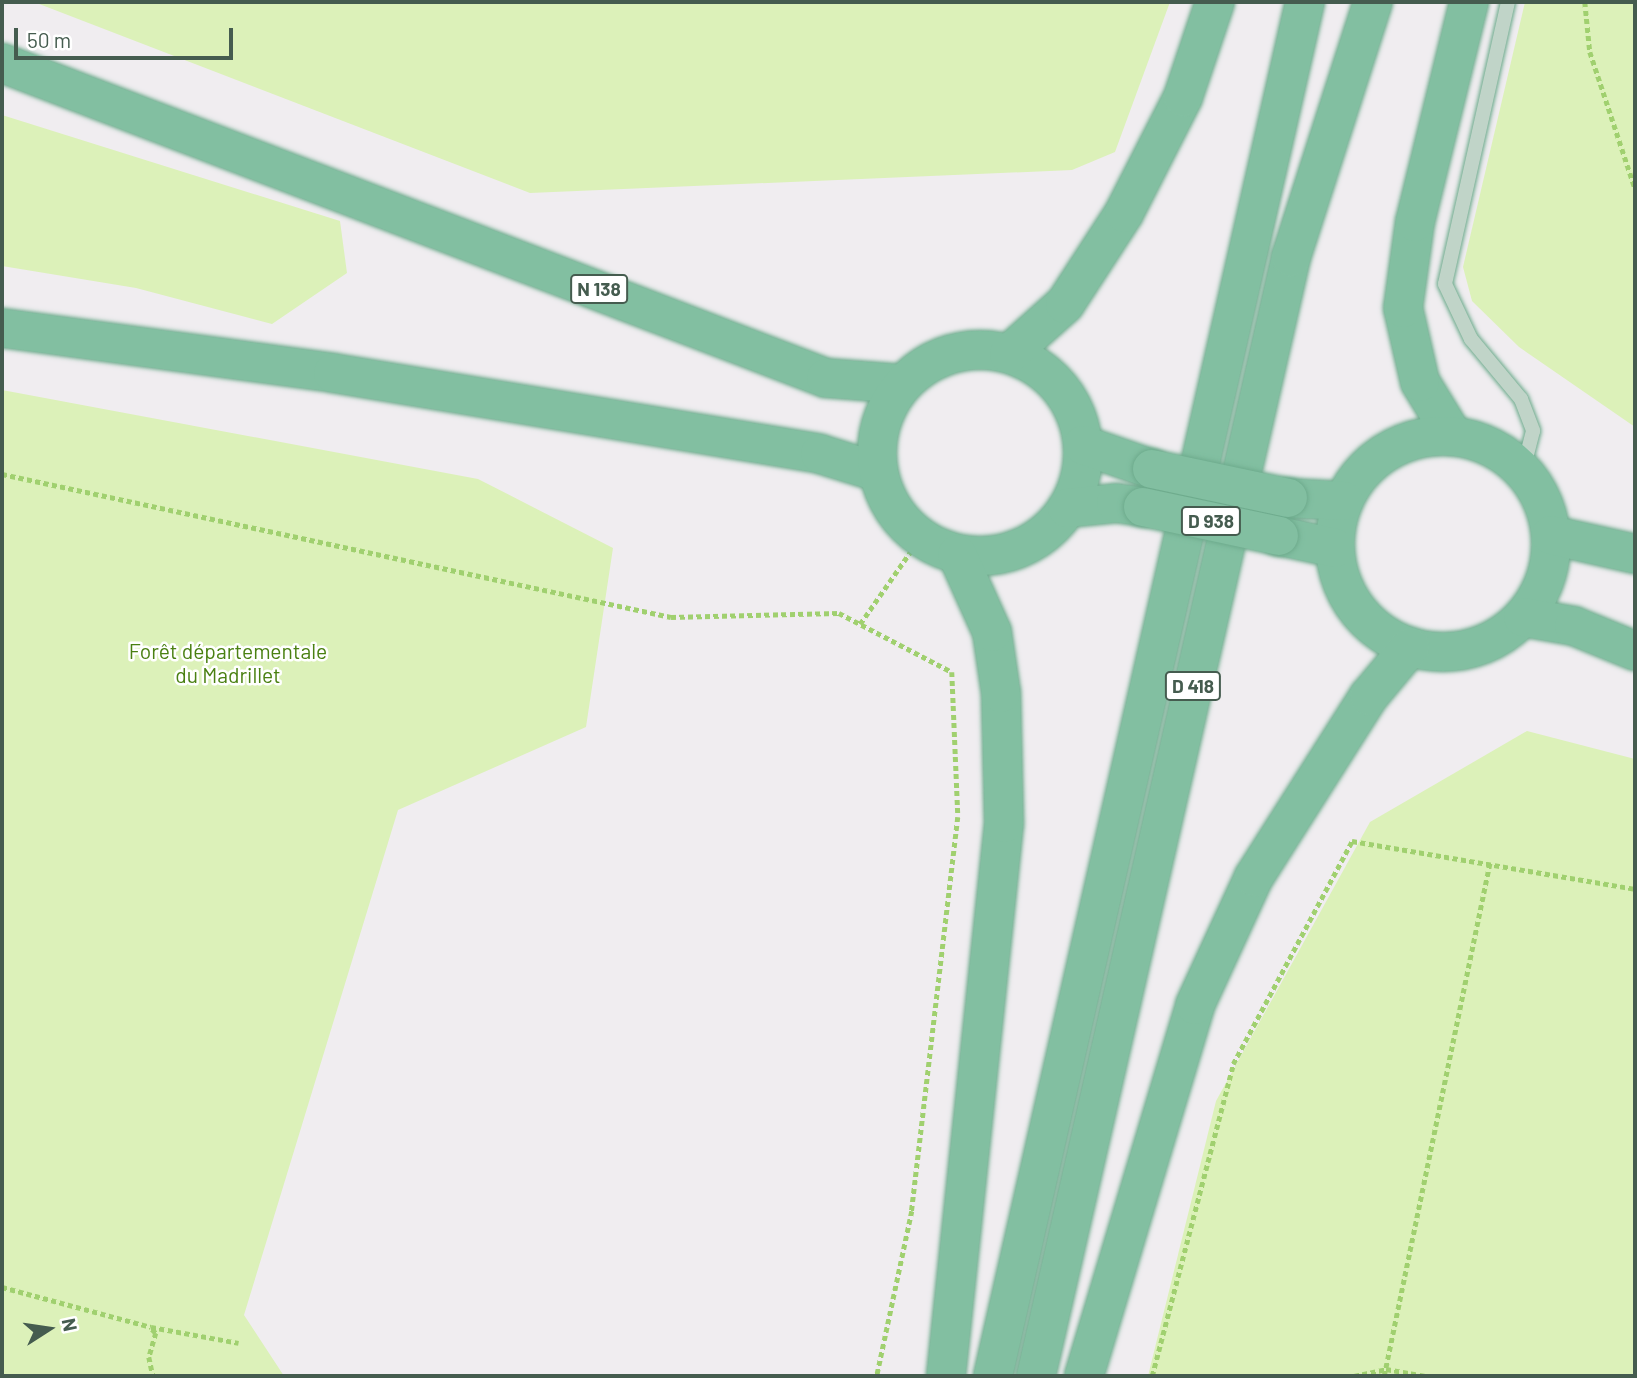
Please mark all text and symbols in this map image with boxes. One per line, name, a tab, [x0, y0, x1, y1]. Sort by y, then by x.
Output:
scale bar	[18, 14, 236, 58]
text: 50 m	[27, 27, 71, 52]
road number: N 138	[569, 274, 629, 304]
road number: D 938	[1180, 506, 1242, 536]
park label: Forêt départementale du Madrillet	[129, 638, 327, 688]
road number: D 418	[1163, 670, 1223, 702]
north arrow	[14, 1294, 84, 1364]
text: N	[57, 1316, 83, 1333]

